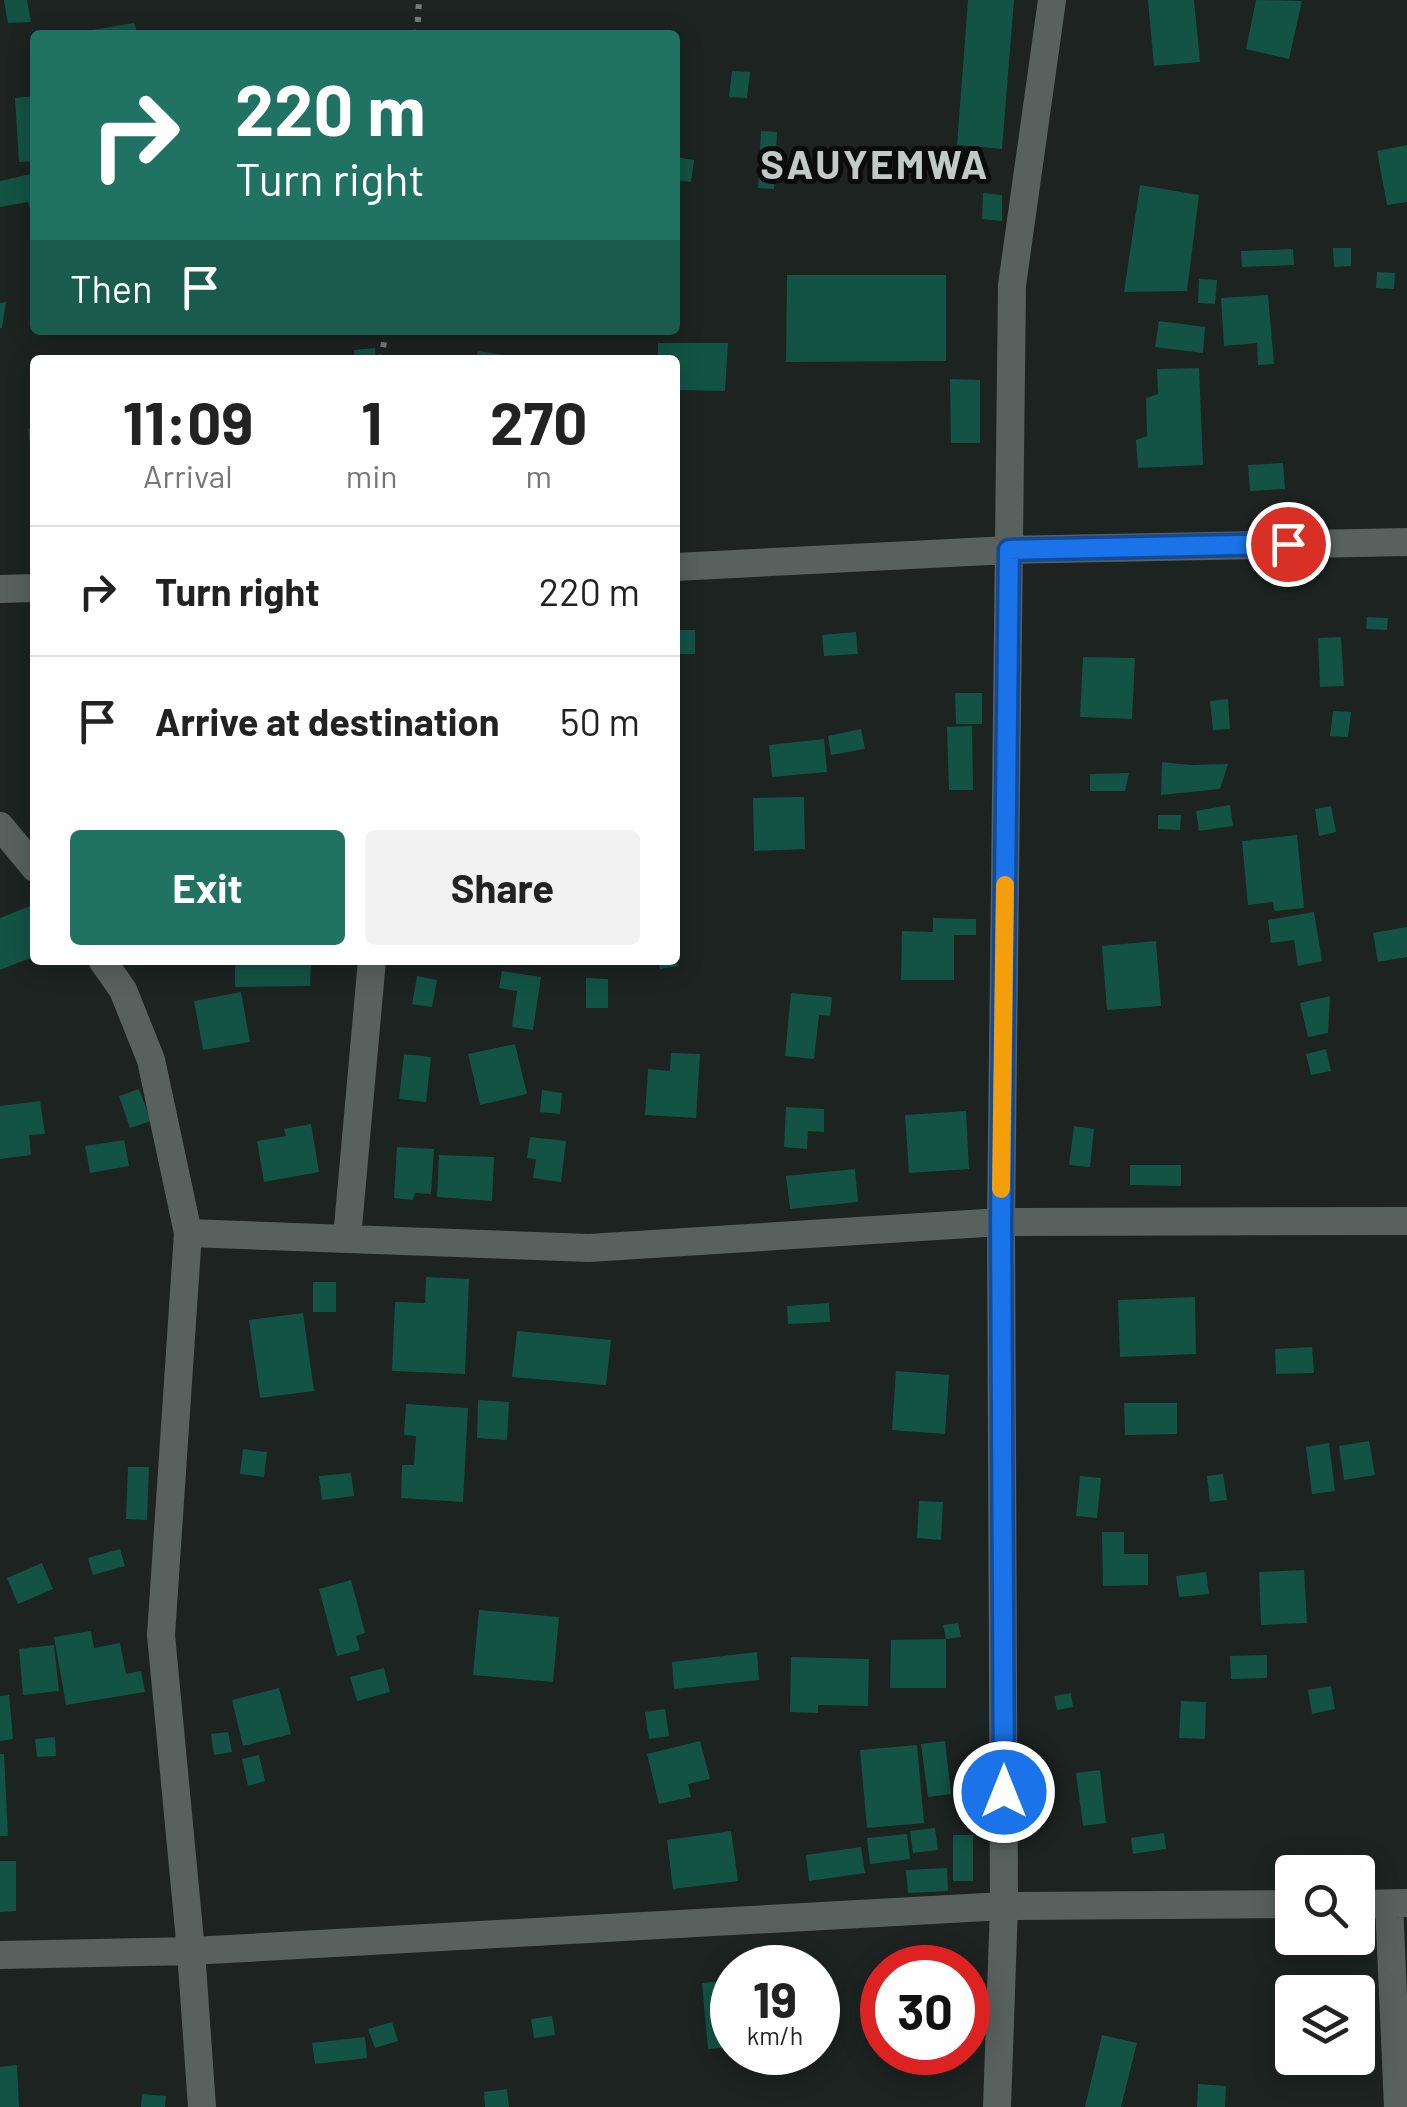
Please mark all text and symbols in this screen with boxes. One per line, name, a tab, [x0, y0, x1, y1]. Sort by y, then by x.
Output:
text: 220 m	[235, 66, 426, 150]
icon: right	[70, 70, 200, 200]
district label: SAUYEMWA	[760, 139, 990, 187]
text: Turn right	[235, 151, 425, 205]
icon: arrive	[173, 260, 228, 315]
text: Then	[70, 265, 153, 311]
text: 11:09	[122, 385, 253, 457]
text: 1	[361, 385, 382, 457]
text: 270	[490, 385, 588, 457]
text: Arrival	[143, 456, 233, 494]
text: min	[346, 456, 398, 494]
text: m	[526, 456, 552, 494]
pin	[1246, 502, 1331, 587]
icon: arrive	[1261, 517, 1316, 572]
icon: right	[70, 564, 125, 619]
text: Turn right	[155, 568, 320, 614]
text: 220 m	[539, 568, 640, 614]
icon: arrive	[70, 694, 125, 749]
text: Arrive at destination	[155, 698, 500, 744]
text: 50 m	[560, 698, 640, 744]
button: Exit	[70, 830, 345, 945]
button: Share	[365, 830, 640, 945]
position arrow	[952, 1740, 1056, 1844]
map controls	[1275, 1855, 1375, 2075]
button: search	[1275, 1855, 1375, 1955]
speed limit sign: 30	[860, 1945, 990, 2075]
text: 19	[753, 1968, 797, 2028]
button: layers	[1275, 1975, 1375, 2075]
text: km/h	[747, 2020, 803, 2050]

